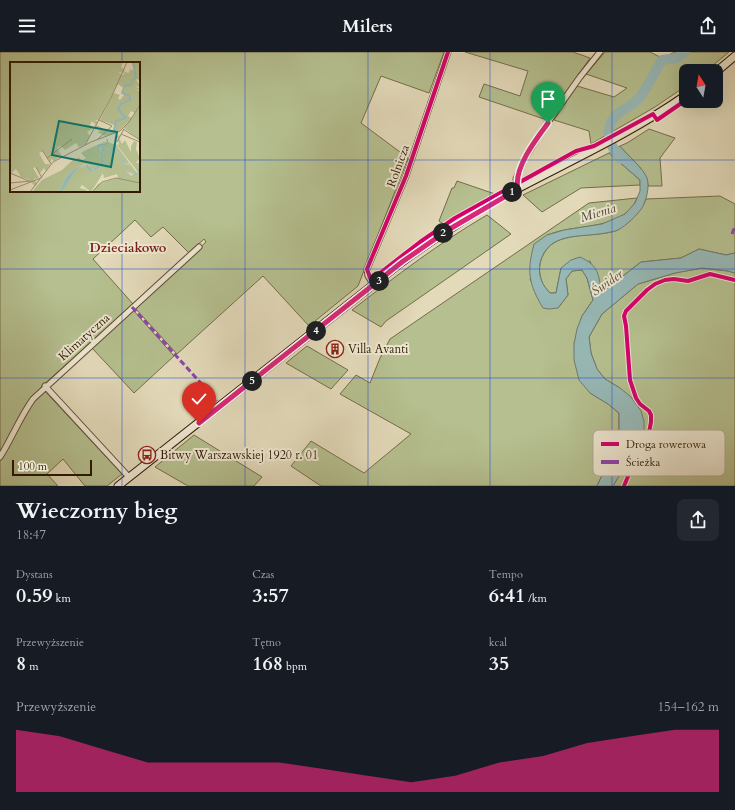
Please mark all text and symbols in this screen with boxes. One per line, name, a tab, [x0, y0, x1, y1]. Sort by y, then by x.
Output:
text: Milers	[342, 14, 393, 39]
icon: menu	[16, 15, 38, 37]
icon: share	[697, 15, 719, 37]
inset map	[10, 62, 140, 192]
north arrow	[679, 64, 723, 108]
map controls	[679, 64, 723, 108]
pin	[531, 82, 565, 123]
icon: arrive	[537, 88, 559, 110]
street label: Rolnicza	[383, 142, 413, 189]
pin: 1	[502, 182, 522, 202]
text: 1	[509, 184, 515, 199]
water label: Mienia	[578, 199, 618, 227]
pin: 2	[433, 223, 453, 243]
text: 2	[440, 225, 446, 240]
district label: Dzieciakowo	[90, 239, 167, 257]
water label: Świder	[587, 265, 627, 300]
pin: 3	[369, 271, 389, 291]
text: 3	[376, 273, 382, 288]
street label: Klimatyczna	[55, 309, 114, 364]
pin: 4	[306, 321, 326, 341]
text: 4	[313, 323, 319, 338]
building icon: Villa Avanti	[325, 339, 345, 359]
place label: Villa Avanti	[348, 341, 409, 357]
pin: 5	[242, 371, 262, 391]
text: 5	[249, 373, 255, 388]
pin	[182, 382, 216, 423]
icon: check	[188, 388, 210, 410]
legend	[593, 430, 725, 476]
text: Droga rowerowa	[626, 437, 706, 452]
bus stop icon: Bitwy Warszawskiej 1920 r. 01	[137, 445, 157, 465]
place label: Bitwy Warszawskiej 1920 r. 01	[160, 447, 318, 463]
text: Ścieżka	[626, 455, 660, 470]
scale bar	[12, 458, 92, 477]
text: 100 m	[18, 459, 47, 474]
text: Wieczorny bieg	[16, 496, 177, 526]
button: share	[677, 499, 719, 541]
text: 18:47	[16, 526, 46, 544]
text: Dystans	[16, 567, 53, 582]
text: Czas	[252, 567, 274, 582]
text: Tempo	[489, 567, 523, 582]
text: 0.59	[16, 582, 53, 609]
text: 3:57	[252, 582, 289, 609]
text: 6:41	[489, 582, 525, 609]
text: km	[53, 591, 71, 606]
text: /km	[525, 591, 547, 606]
text: Przewyższenie	[16, 635, 84, 650]
text: Tętno	[252, 635, 281, 650]
text: kcal	[489, 635, 507, 650]
text: 8	[16, 650, 26, 677]
text: 168	[252, 650, 283, 677]
text: 35	[489, 650, 509, 677]
text: m	[26, 659, 39, 674]
text: bpm	[283, 659, 307, 674]
text: Przewyższenie	[16, 698, 96, 716]
text: 154–162 m	[657, 698, 719, 716]

